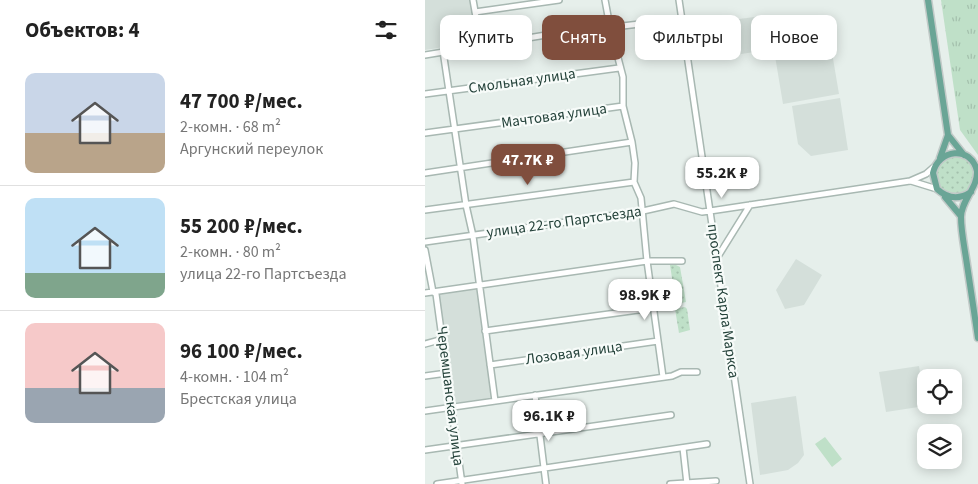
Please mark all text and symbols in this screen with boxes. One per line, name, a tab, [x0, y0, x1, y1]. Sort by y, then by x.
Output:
text: Объектов: 4	[25, 15, 140, 45]
chip: Купить	[440, 15, 532, 60]
chip: Снять	[542, 15, 625, 60]
chip: Фильтры	[635, 15, 741, 60]
chip: Новое	[751, 15, 837, 60]
icon: filters	[372, 16, 400, 44]
street label: Смольная улица	[467, 63, 577, 99]
text: 47 700 ₽/мес.	[180, 86, 303, 116]
icon: home	[65, 93, 125, 153]
street label: Мачтовая улица	[500, 98, 608, 134]
text: 2-комн. · 68 m²	[180, 116, 281, 138]
text: Аргунский переулок	[180, 138, 323, 160]
pin: 47.7K ₽	[482, 144, 574, 186]
text: 47.7K ₽	[502, 149, 554, 171]
pin: 55.2K ₽	[676, 156, 768, 199]
text: 55.2K ₽	[696, 162, 748, 184]
street label: улица 22-го Партсъезда	[485, 201, 643, 243]
text: 55 200 ₽/мес.	[180, 211, 303, 241]
icon: home	[65, 218, 125, 278]
street label: проспект Карла Маркса	[702, 222, 744, 380]
text: 2-комн. · 80 m²	[180, 241, 281, 263]
text: улица 22-го Партсъезда	[180, 263, 346, 285]
pin: 98.9K ₽	[599, 278, 691, 321]
text: 98.9K ₽	[619, 284, 671, 306]
street label: Черемшанская улица	[431, 325, 469, 467]
text: 96 100 ₽/мес.	[180, 336, 303, 366]
street label: Лозовая улица	[524, 336, 624, 370]
icon: home	[65, 343, 125, 403]
text: 4-комн. · 104 m²	[180, 366, 289, 388]
map controls	[917, 369, 962, 469]
button: locate	[917, 369, 962, 414]
text: Брестская улица	[180, 388, 297, 410]
pin: 96.1K ₽	[503, 400, 595, 442]
text: 96.1K ₽	[523, 405, 575, 427]
button: layers	[917, 424, 962, 469]

